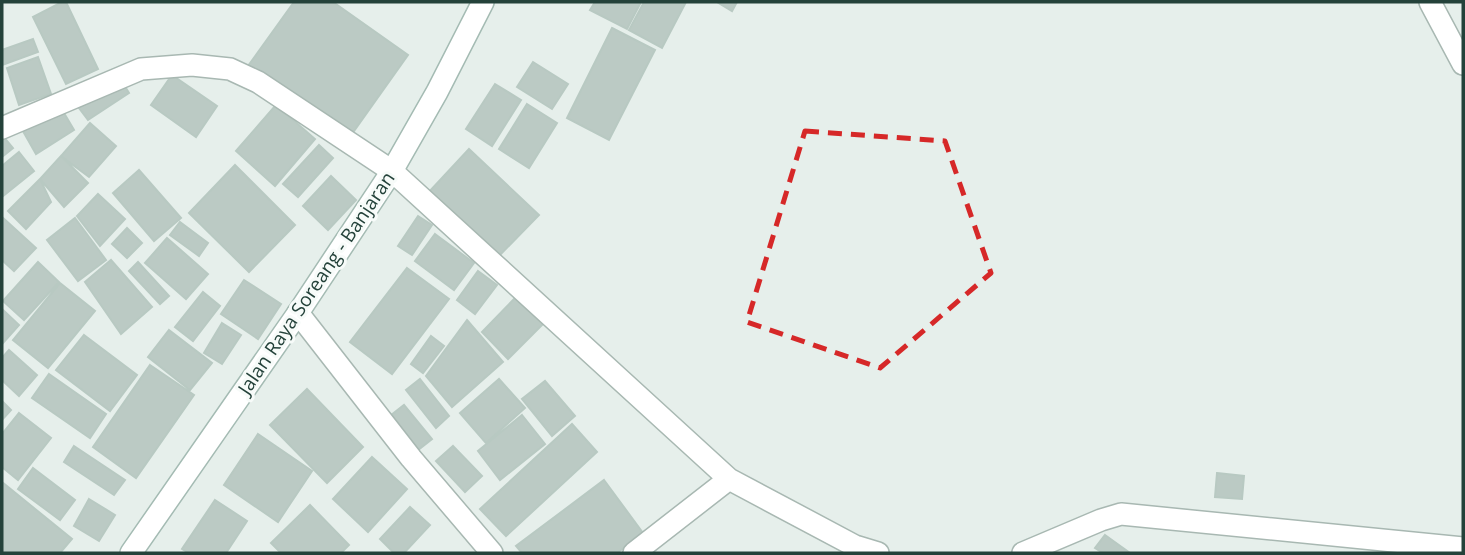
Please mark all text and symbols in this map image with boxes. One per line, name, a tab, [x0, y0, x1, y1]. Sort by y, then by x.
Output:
street label: Jalan Raya Soreang - Banjaran	[230, 166, 400, 401]

